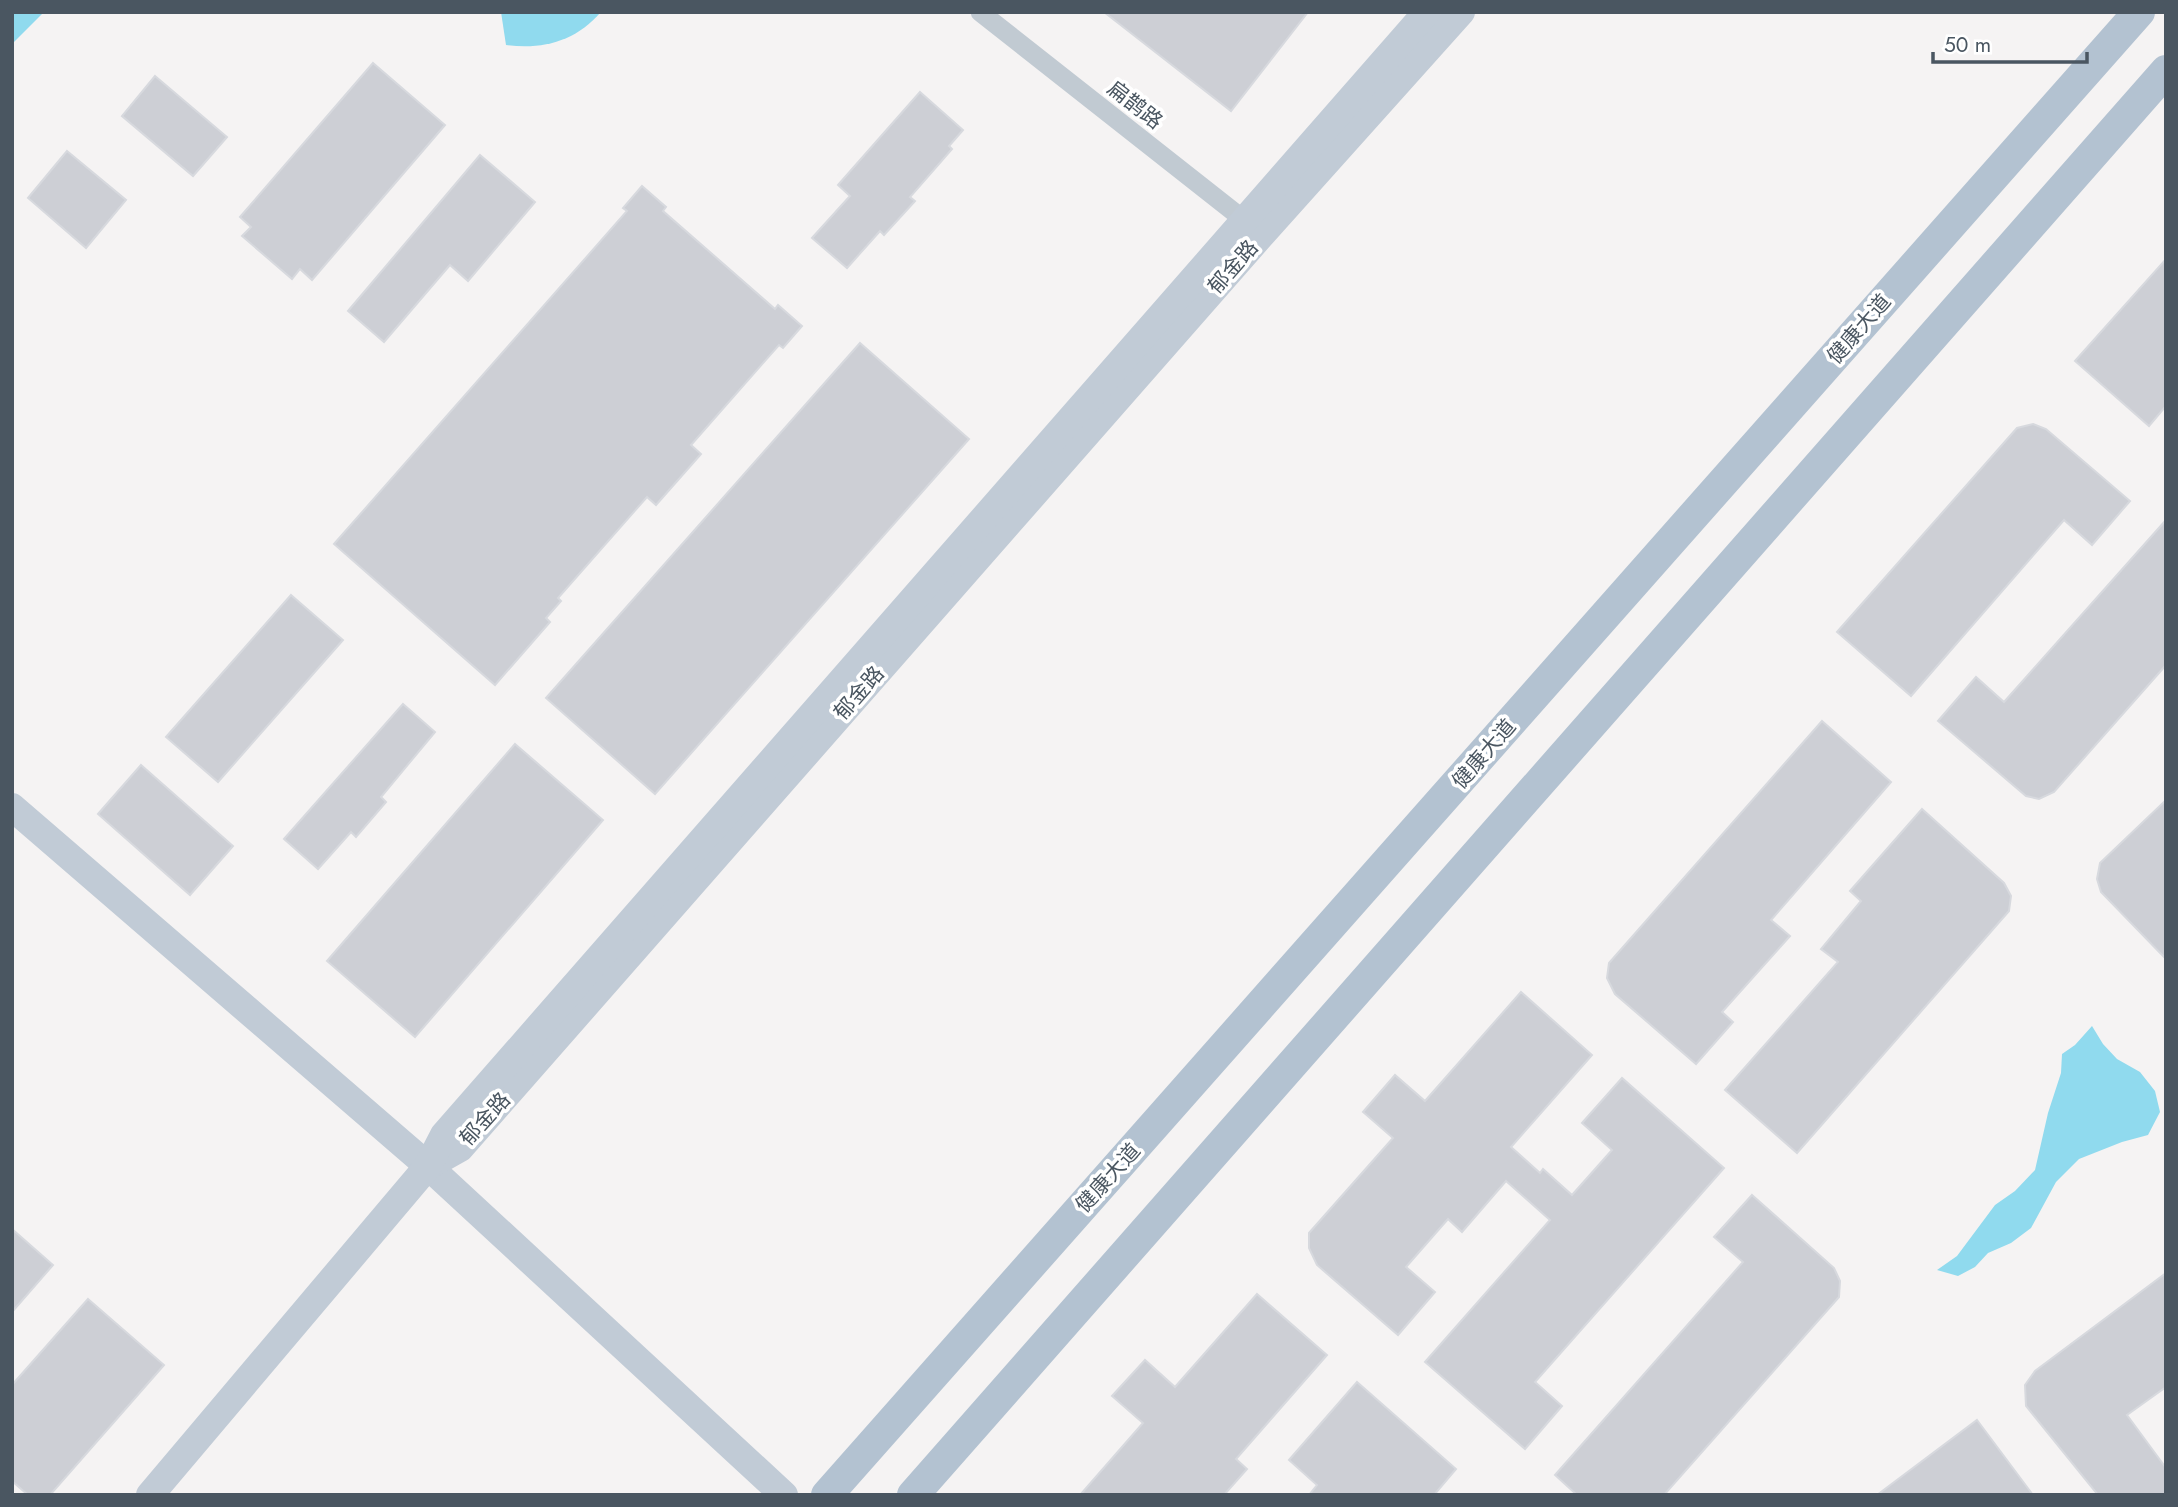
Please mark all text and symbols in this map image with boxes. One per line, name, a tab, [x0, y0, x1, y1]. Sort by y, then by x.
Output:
scale bar	[1933, 21, 2087, 65]
text: 50 m	[1944, 30, 1991, 60]
street label: 扁鹊路	[1101, 74, 1169, 136]
street label: 郁金路	[1201, 233, 1265, 301]
street label: 健康大道	[1820, 287, 1898, 371]
street label: 郁金路	[827, 659, 891, 727]
street label: 健康大道	[1445, 712, 1523, 796]
street label: 郁金路	[453, 1086, 517, 1152]
street label: 健康大道	[1069, 1137, 1147, 1219]

